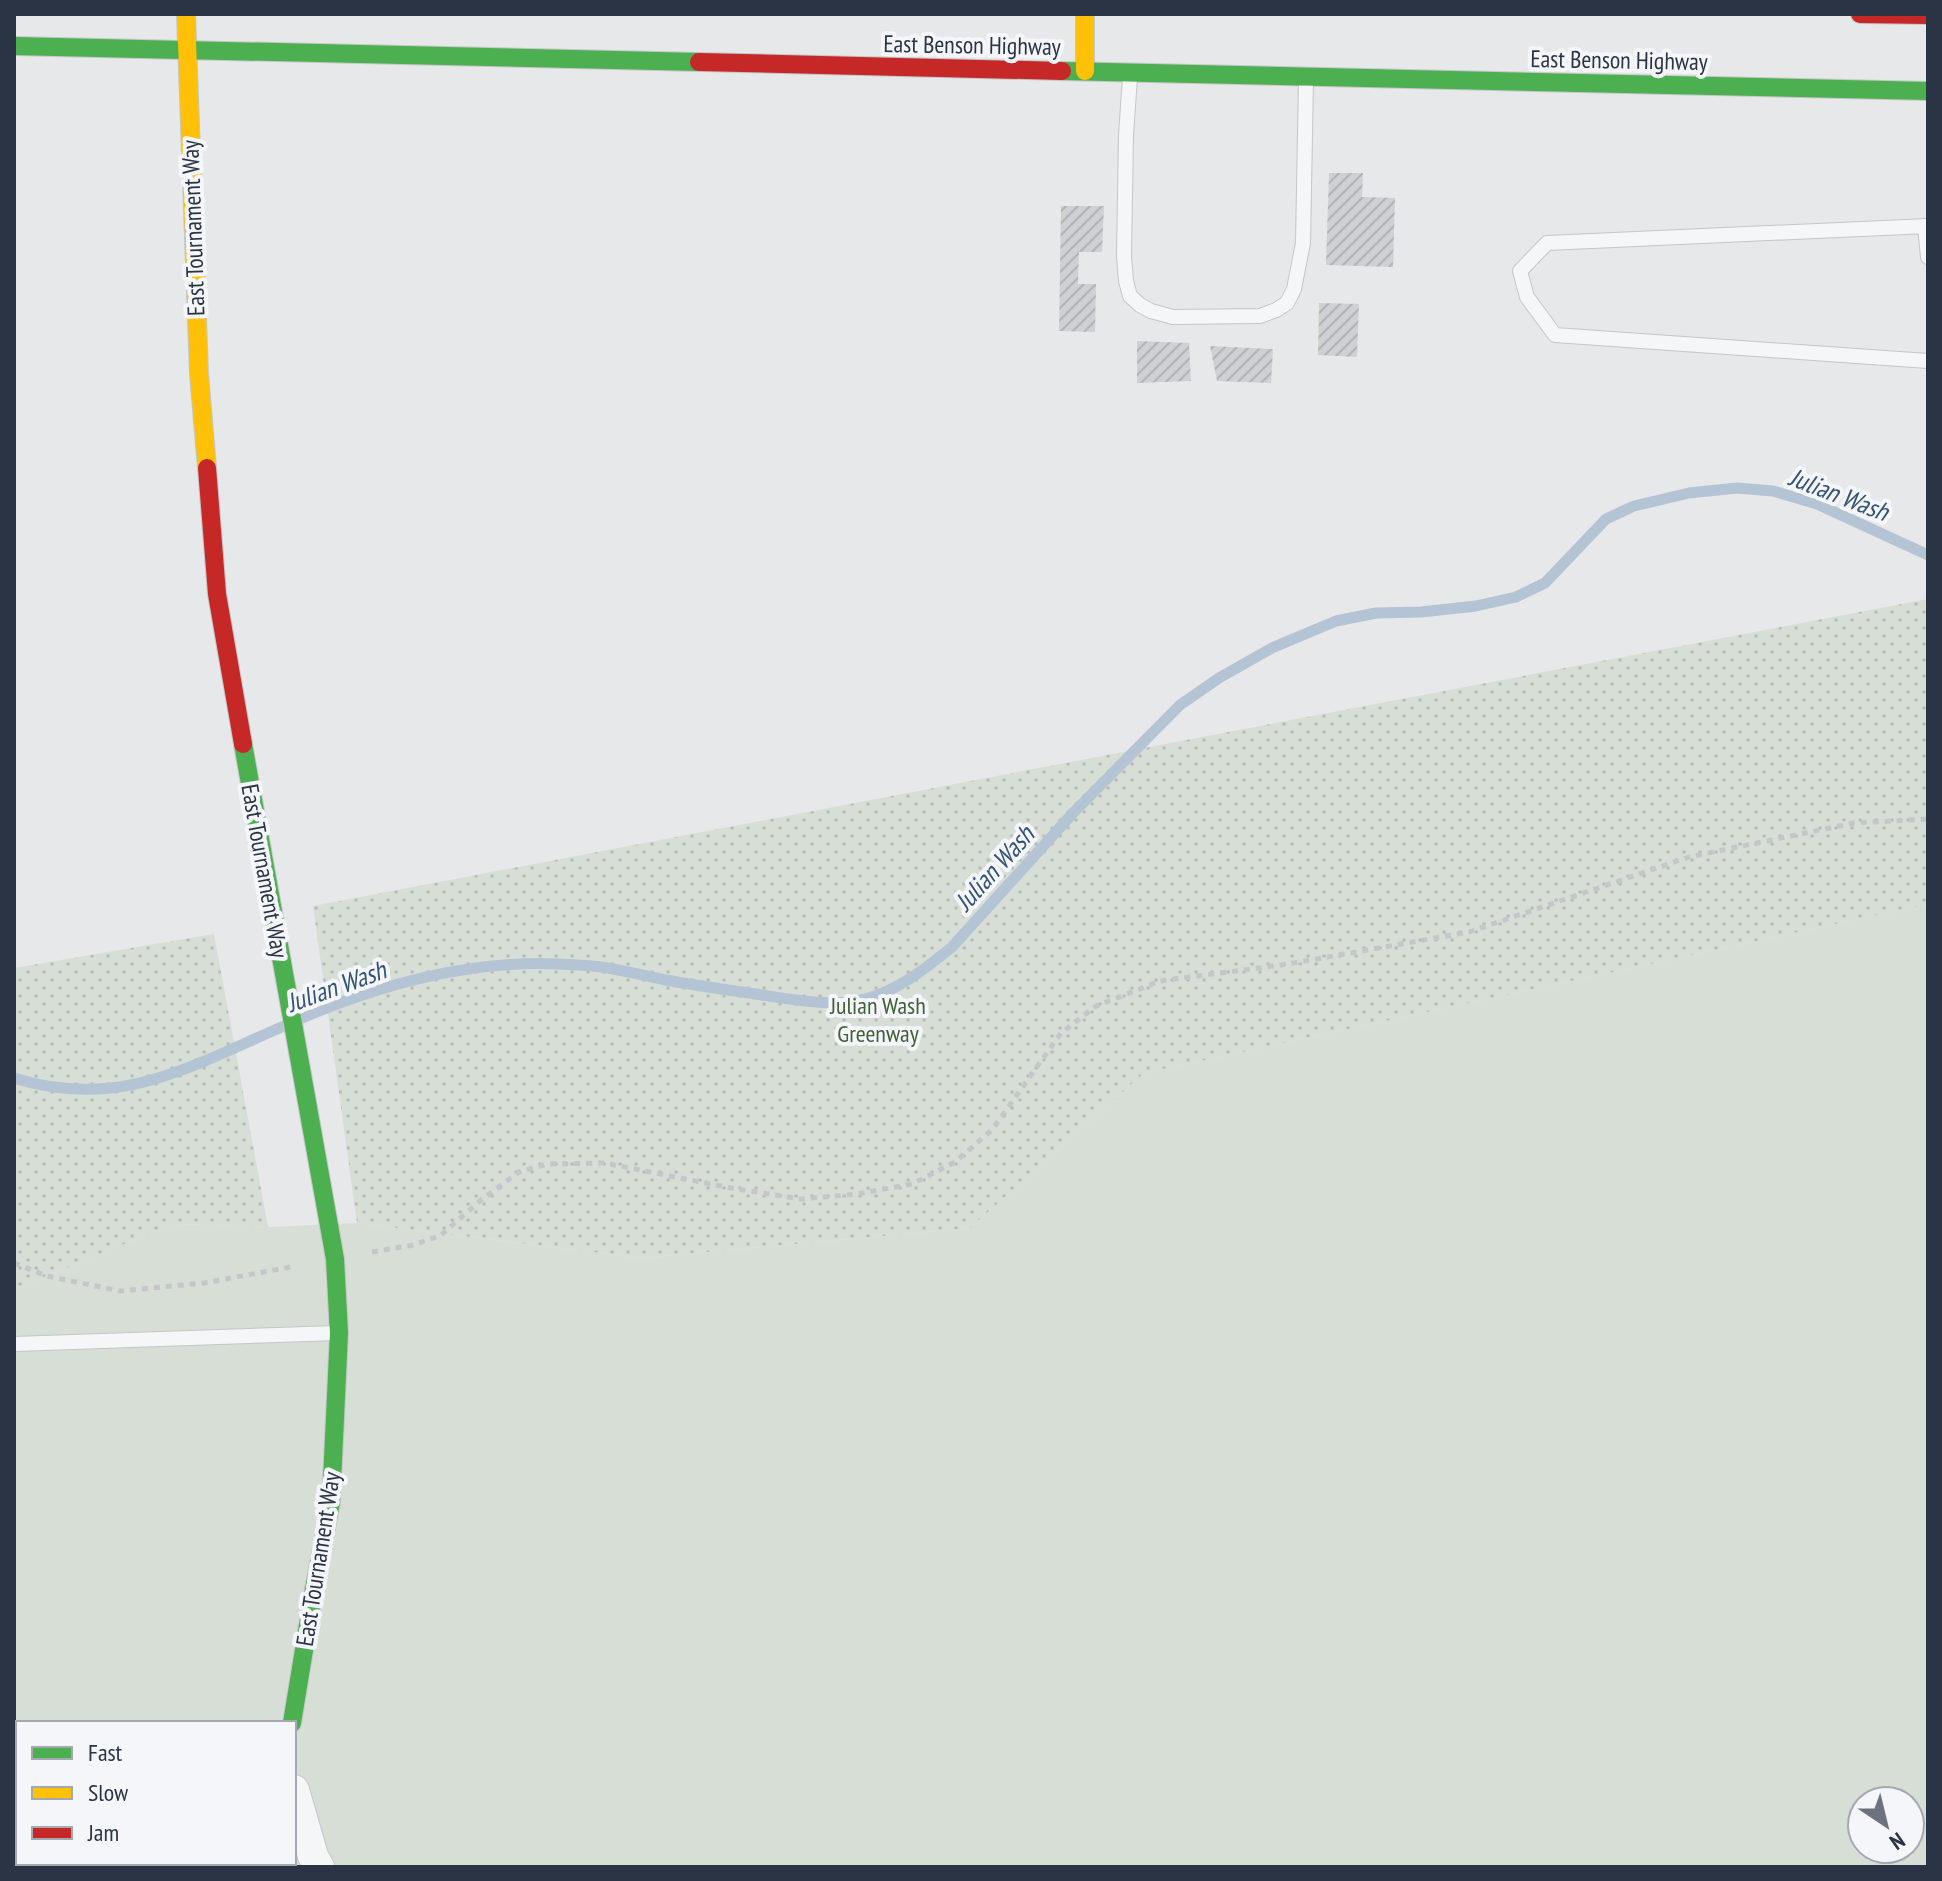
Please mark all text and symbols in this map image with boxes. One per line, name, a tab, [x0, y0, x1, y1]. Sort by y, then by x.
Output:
street label: East Benson Highway	[883, 28, 1061, 62]
street label: East Benson Highway	[1530, 43, 1708, 77]
street label: East Tournament Way	[174, 139, 212, 317]
water label: Julian Wash	[1784, 460, 1895, 528]
street label: East Tournament Way	[234, 782, 296, 960]
water label: Julian Wash	[946, 817, 1042, 918]
water label: Julian Wash	[281, 952, 392, 1020]
park label: Julian Wash Greenway	[829, 990, 926, 1049]
street label: East Tournament Way	[289, 1470, 347, 1648]
legend	[16, 1721, 296, 1865]
text: Fast	[88, 1737, 123, 1768]
text: Slow	[88, 1777, 129, 1808]
north arrow	[1846, 1785, 1926, 1865]
text: Jam	[87, 1817, 119, 1848]
text: N	[1885, 1827, 1910, 1856]

